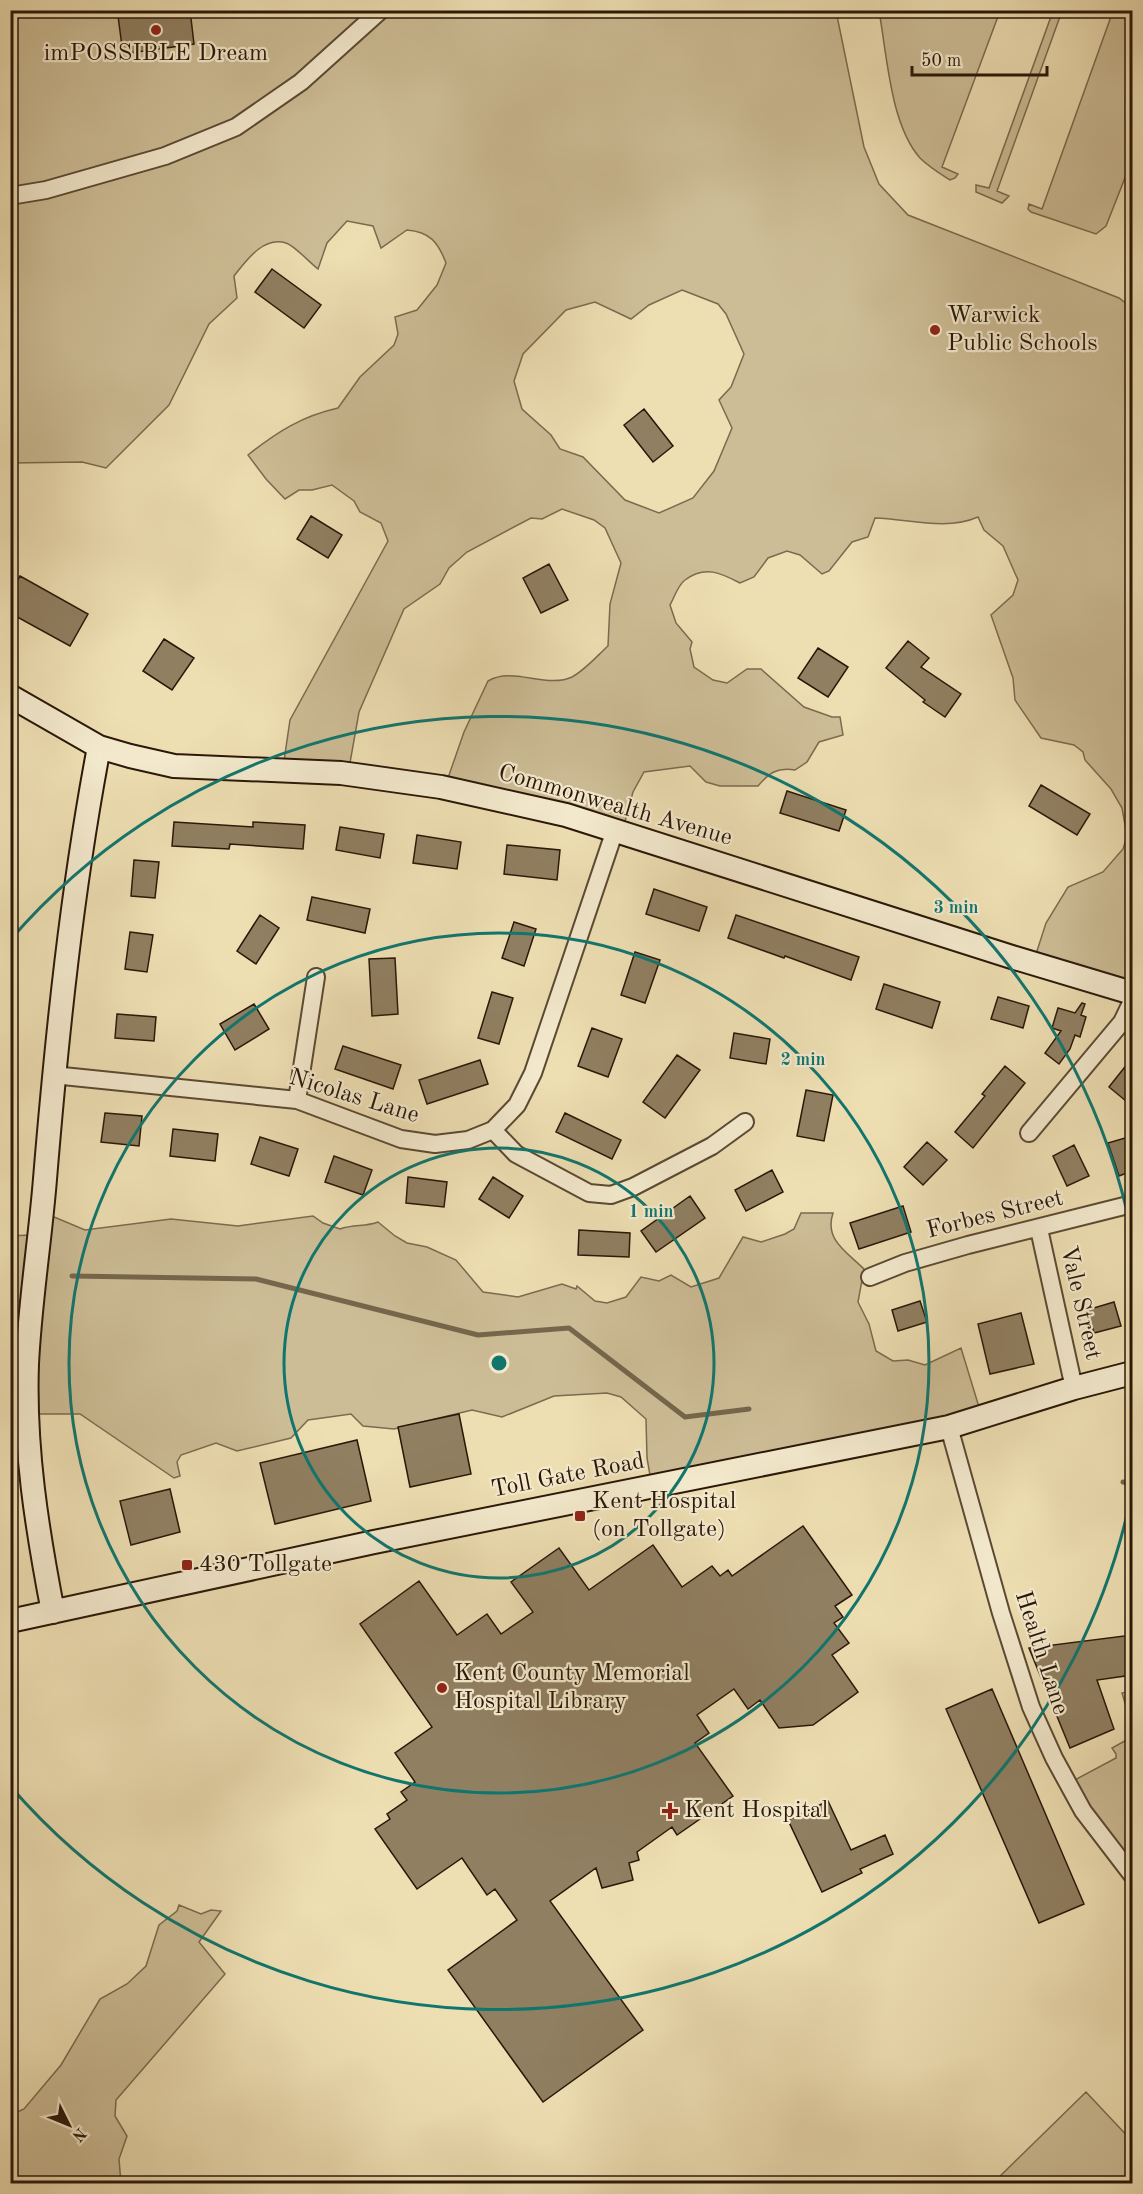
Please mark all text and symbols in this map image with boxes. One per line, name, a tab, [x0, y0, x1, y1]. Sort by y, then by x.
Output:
marker: imPOSSIBLE Dream	[149, 23, 163, 37]
scale bar	[912, 39, 1047, 77]
place label: imPOSSIBLE Dream	[44, 42, 268, 66]
text: 50 m	[921, 52, 961, 70]
place label: Warwick Public Schools	[947, 304, 1098, 356]
marker: Warwick Public Schools	[928, 323, 942, 337]
street label: Commonwealth Avenue	[495, 761, 735, 851]
text: 3 min	[933, 899, 979, 917]
text: 2 min	[780, 1051, 826, 1069]
street label: Nicolas Lane	[286, 1066, 422, 1128]
street label: Forbes Street	[924, 1186, 1066, 1244]
text: 1 min	[628, 1203, 674, 1221]
street label: Vale Street	[1055, 1244, 1105, 1362]
centre of rings	[489, 1353, 509, 1373]
street label: Toll Gate Road	[489, 1449, 647, 1503]
place label: Kent Hospital (on Tollgate)	[592, 1490, 736, 1542]
marker: Kent Hospital (on Tollgate)	[573, 1509, 587, 1523]
place label: 430 Tollgate	[199, 1553, 332, 1577]
marker: 430 Tollgate	[180, 1558, 194, 1572]
street label: Health Lane	[1010, 1588, 1072, 1718]
place label: Kent County Memorial Hospital Library	[454, 1662, 690, 1714]
marker: Kent County Memorial Hospital Library	[435, 1681, 449, 1695]
place label: Kent Hospital	[684, 1799, 828, 1823]
marker: Kent Hospital	[661, 1802, 679, 1820]
north arrow	[39, 2095, 99, 2155]
text: N	[68, 2124, 89, 2144]

